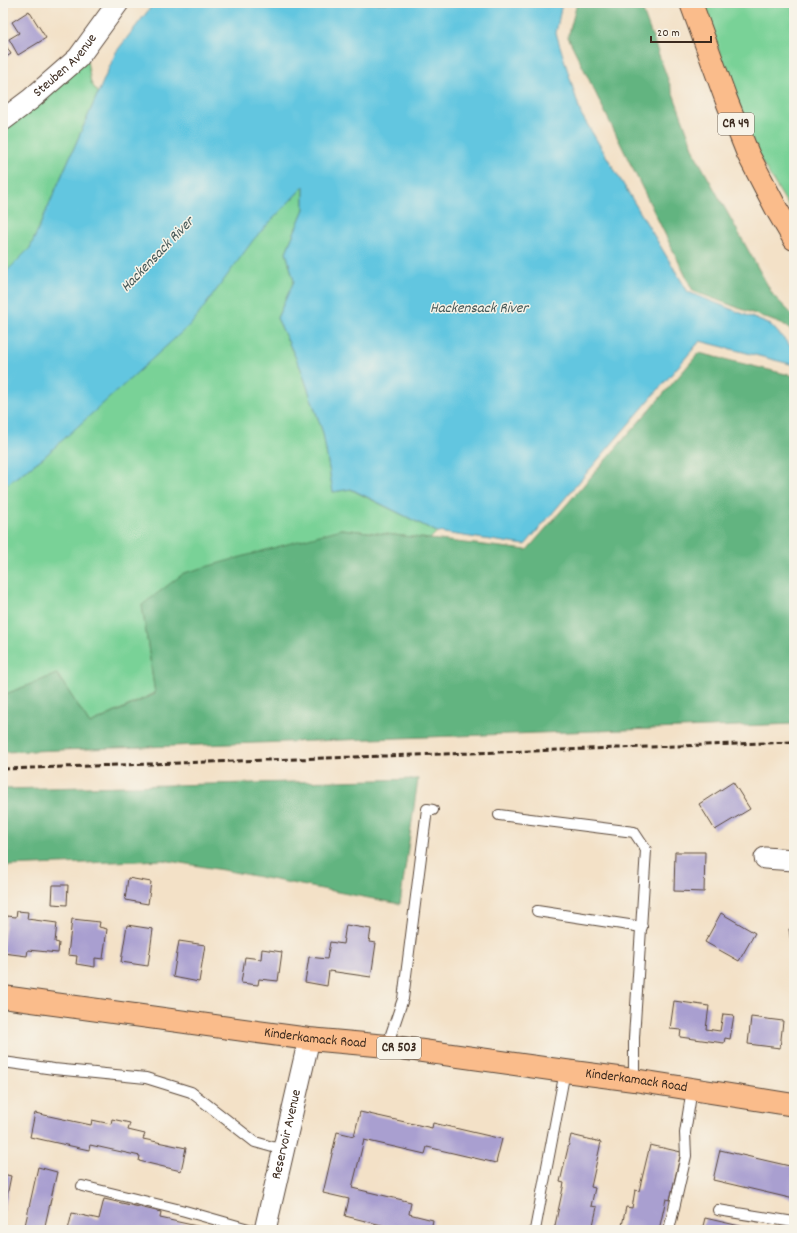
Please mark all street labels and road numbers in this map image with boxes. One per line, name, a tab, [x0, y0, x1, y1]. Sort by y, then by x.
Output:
street label: Steuben Avenue	[29, 30, 102, 103]
road number: CR 49	[718, 113, 754, 135]
street label: Kinderkamack Road	[263, 1023, 367, 1054]
road number: CR 503	[377, 1037, 421, 1059]
street label: Kinderkamack Road	[584, 1064, 689, 1098]
street label: Reservoir Avenue	[267, 1088, 307, 1181]

